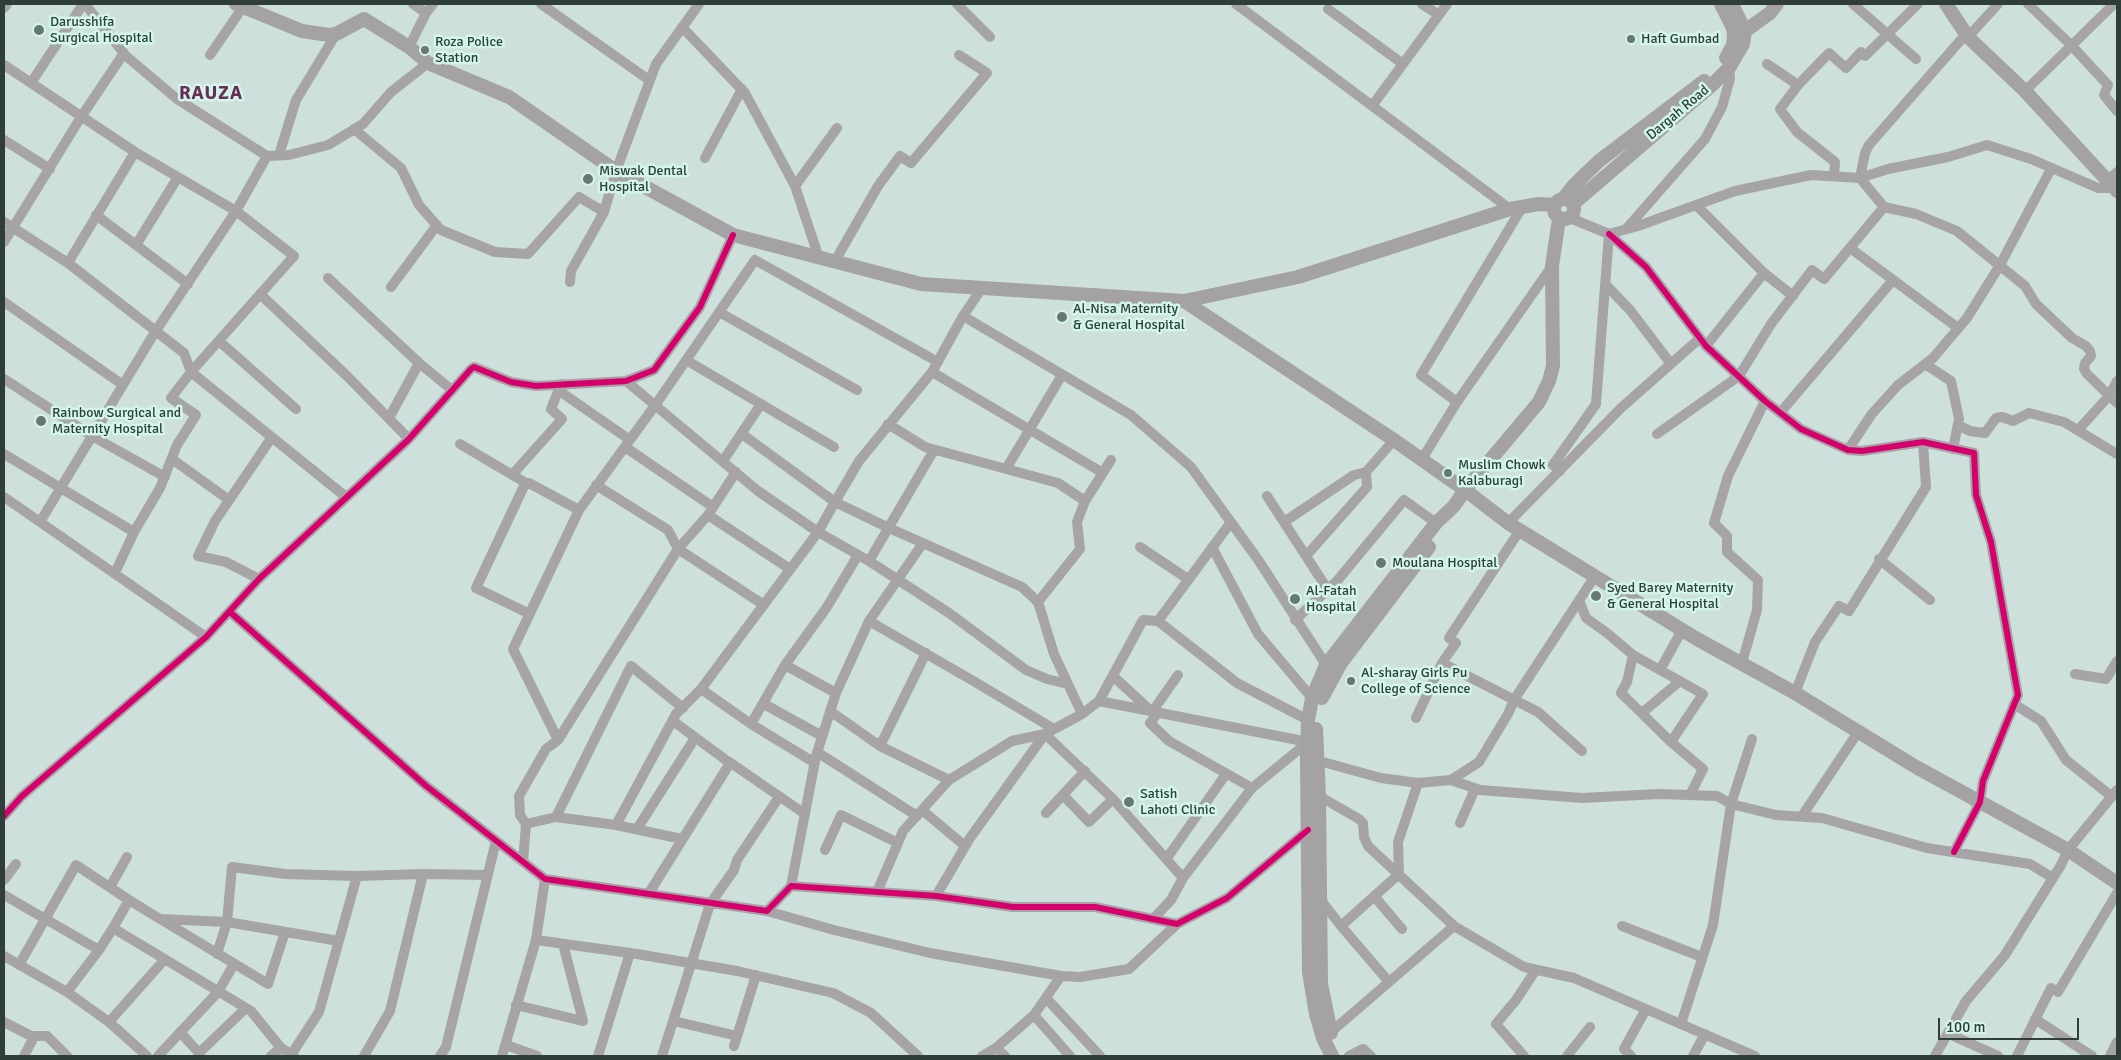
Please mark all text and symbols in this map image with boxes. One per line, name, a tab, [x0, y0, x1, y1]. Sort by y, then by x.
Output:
place label: Darusshifa Surgical Hospital	[50, 14, 153, 46]
marker: Darusshifa Surgical Hospital	[32, 23, 46, 37]
place label: Haft Gumbad	[1641, 31, 1719, 47]
marker: Haft Gumbad	[1625, 33, 1637, 45]
place label: Roza Police Station	[435, 34, 503, 66]
marker: Roza Police Station	[419, 44, 431, 56]
street label: Dargah Road	[1643, 82, 1713, 144]
district label: RAUZA	[178, 83, 244, 105]
place label: Miswak Dental Hospital	[599, 163, 687, 196]
marker: Miswak Dental Hospital	[581, 172, 595, 186]
place label: Al-Nisa Maternity & General Hospital	[1073, 301, 1185, 334]
marker: Al-Nisa Maternity & General Hospital	[1055, 310, 1069, 324]
place label: Rainbow Surgical and Maternity Hospital	[52, 405, 181, 438]
marker: Rainbow Surgical and Maternity Hospital	[34, 414, 48, 428]
place label: Muslim Chowk Kalaburagi	[1458, 457, 1546, 490]
marker: Muslim Chowk Kalaburagi	[1442, 467, 1454, 479]
place label: Moulana Hospital	[1392, 555, 1497, 571]
marker: Moulana Hospital	[1374, 556, 1388, 570]
place label: Syed Barey Maternity & General Hospital	[1607, 580, 1733, 612]
place label: Al-Fatah Hospital	[1306, 583, 1357, 616]
marker: Syed Barey Maternity & General Hospital	[1589, 589, 1603, 603]
marker: Al-Fatah Hospital	[1288, 592, 1302, 606]
place label: Al-sharay Girls Pu College of Science	[1361, 665, 1470, 698]
marker: Al-sharay Girls Pu College of Science	[1345, 675, 1357, 687]
place label: Satish Lahoti Clinic	[1140, 786, 1215, 819]
marker: Satish Lahoti Clinic	[1122, 795, 1136, 809]
scale bar	[1941, 1008, 2082, 1040]
text: 100 m	[1946, 1018, 1986, 1036]

